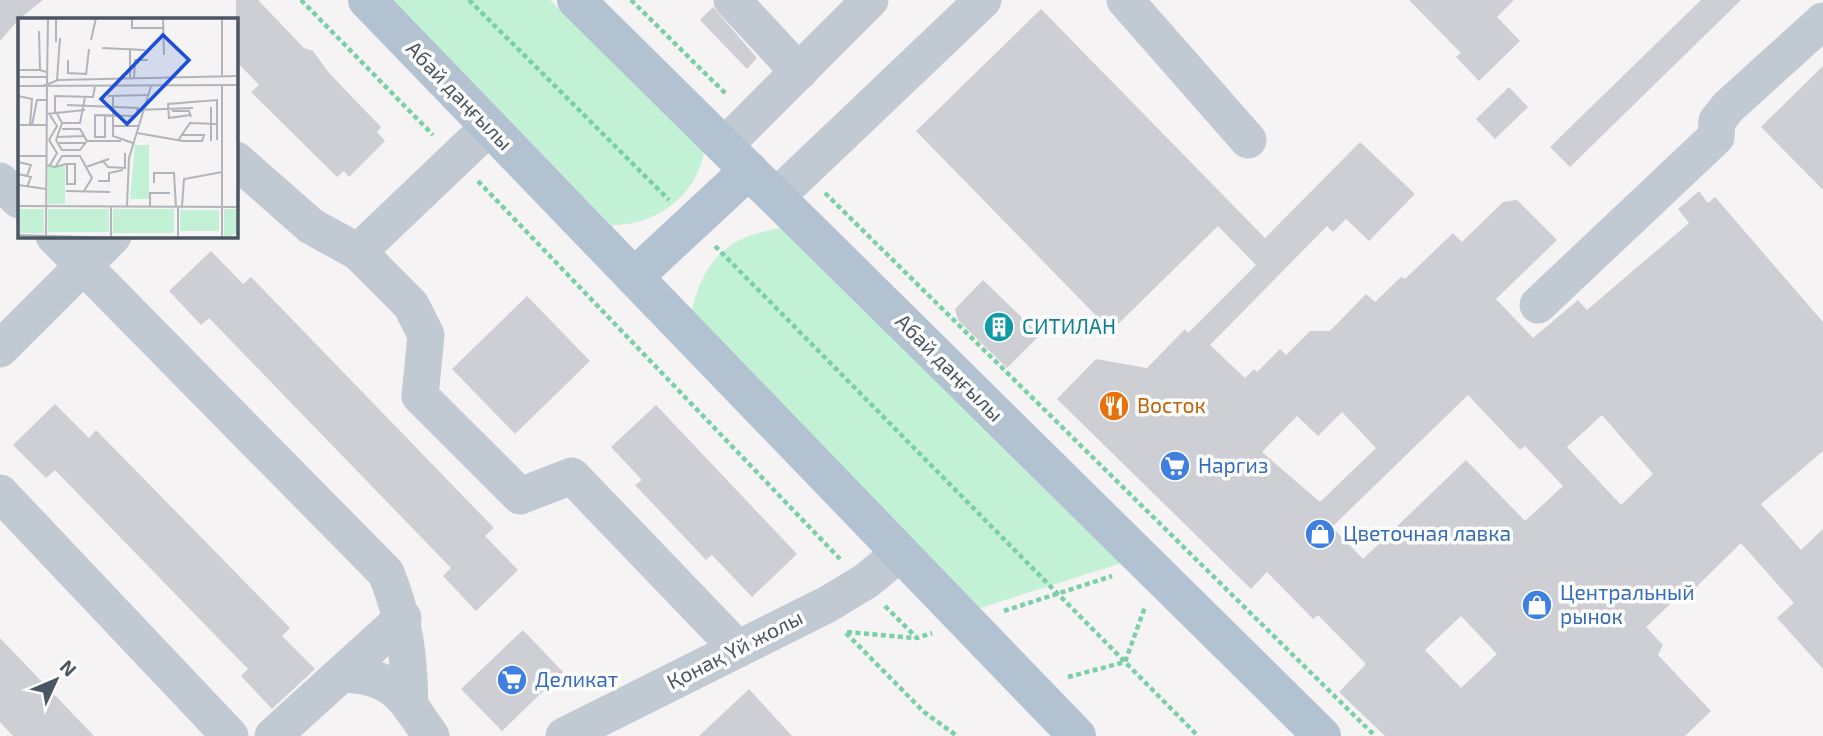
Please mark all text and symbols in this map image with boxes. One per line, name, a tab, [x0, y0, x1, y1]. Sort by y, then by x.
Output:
inset map	[18, 18, 238, 238]
street label: Абай даңғылы	[402, 35, 518, 155]
street label: Абай даңғылы	[891, 308, 1009, 426]
building icon: СИТИЛАН	[982, 310, 1016, 344]
place label: СИТИЛАН	[1022, 313, 1116, 338]
restaurant icon: Восток	[1097, 389, 1131, 423]
place label: Восток	[1137, 392, 1206, 417]
supermarket icon: Наргиз	[1158, 449, 1192, 483]
place label: Наргиз	[1198, 452, 1268, 477]
shop icon: Цветочная лавка	[1303, 517, 1337, 551]
place label: Цветочная лавка	[1343, 520, 1511, 545]
place label: Центральный рынок	[1560, 579, 1695, 628]
shop icon: Центральный рынок	[1520, 588, 1554, 622]
street label: Қонақ Үй жолы	[662, 604, 806, 694]
north arrow	[21, 645, 91, 715]
text: N	[56, 655, 82, 681]
supermarket icon: Деликат	[495, 663, 529, 697]
place label: Деликат	[535, 666, 618, 691]

